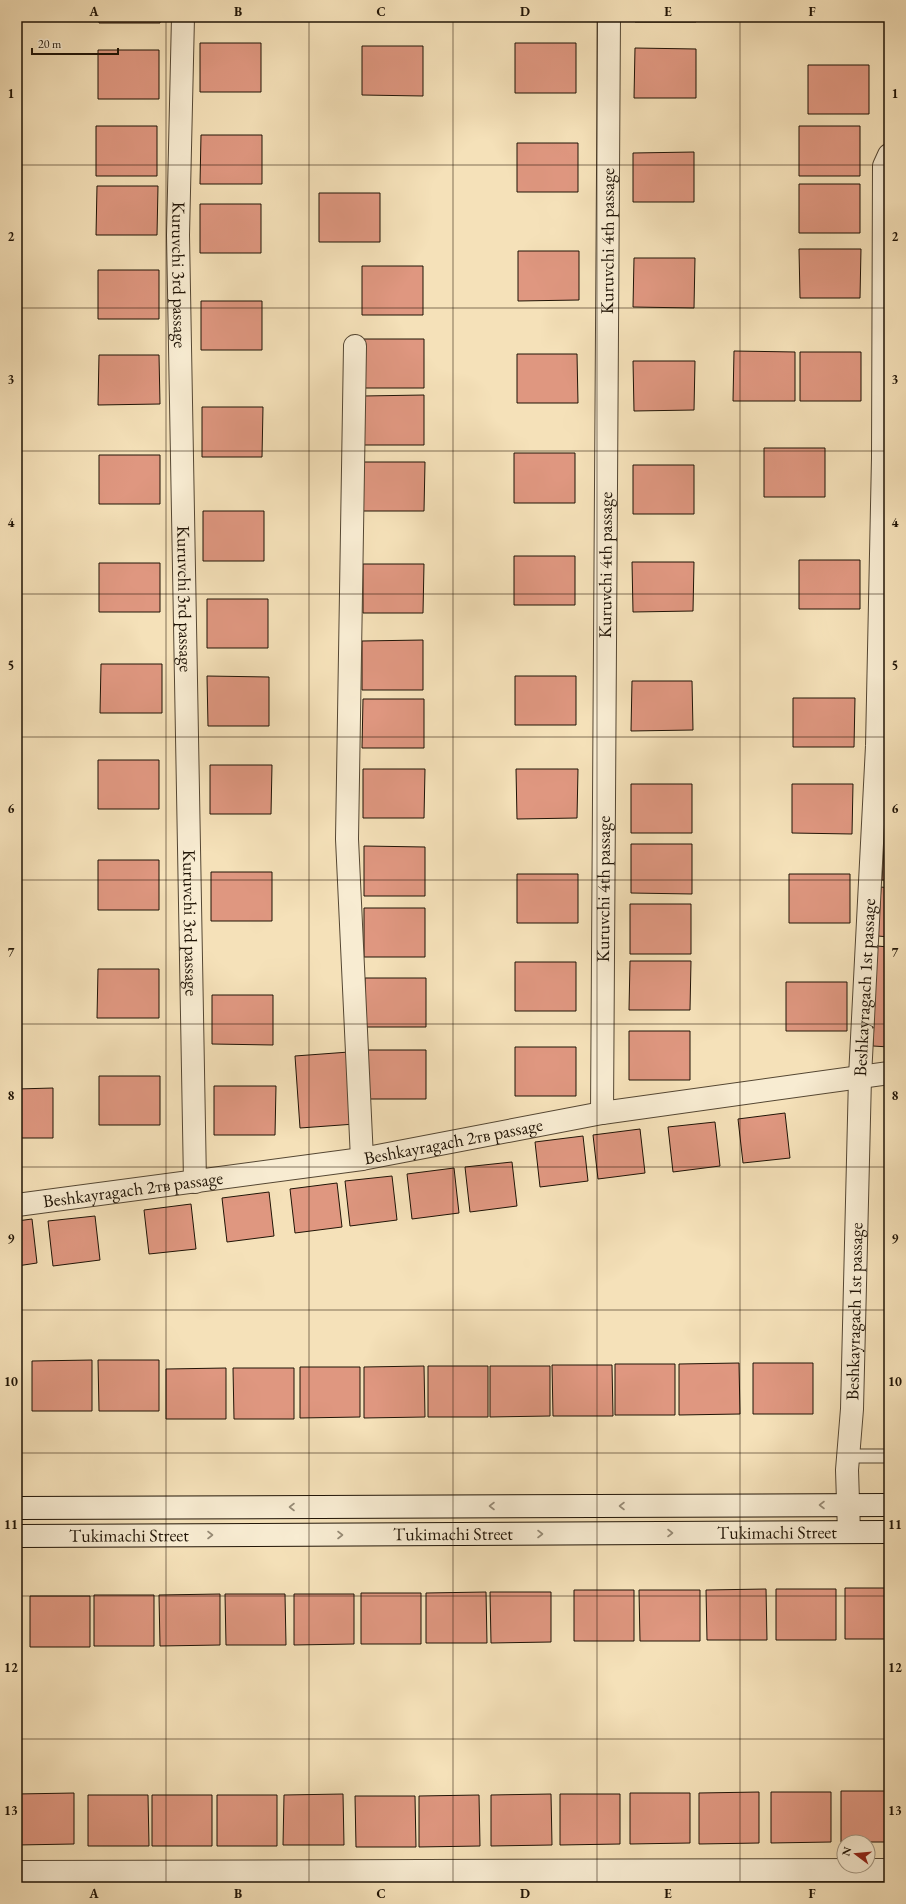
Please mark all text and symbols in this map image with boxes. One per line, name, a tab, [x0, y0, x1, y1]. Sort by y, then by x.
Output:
text: A	[88, 3, 99, 20]
text: B	[234, 3, 242, 20]
text: C	[376, 3, 386, 20]
text: D	[520, 3, 530, 20]
text: E	[664, 3, 672, 20]
text: F	[808, 3, 816, 20]
scale bar	[32, 30, 118, 56]
text: 20 m	[38, 36, 62, 52]
text: 1	[8, 85, 15, 102]
text: 1	[892, 85, 899, 102]
street label: Kuruvchi 4th passage	[595, 168, 619, 314]
street label: Kuruvchi 3rd passage	[167, 201, 192, 348]
text: 2	[8, 228, 15, 245]
text: 2	[892, 228, 899, 245]
text: 3	[8, 371, 15, 388]
text: 3	[892, 371, 899, 388]
street label: Kuruvchi 4th passage	[593, 492, 617, 638]
text: 4	[8, 514, 15, 531]
text: 4	[892, 514, 899, 531]
street label: Kuruvchi 3rd passage	[172, 525, 198, 672]
text: 5	[8, 657, 14, 674]
text: 5	[892, 657, 898, 674]
text: 6	[8, 800, 15, 817]
text: 6	[892, 800, 899, 817]
street label: Kuruvchi 4th passage	[591, 816, 615, 962]
street label: Kuruvchi 3rd passage	[178, 849, 204, 996]
street label: Beshkayragach 1st passage	[848, 898, 880, 1077]
text: 7	[8, 944, 15, 961]
text: 7	[892, 944, 899, 961]
text: 8	[8, 1087, 15, 1104]
text: 8	[892, 1087, 899, 1104]
street label: Beshkayragach 2тв passage	[362, 1113, 545, 1169]
street label: Beshkayragach 2тв passage	[41, 1166, 224, 1212]
street label: Beshkayragach 1st passage	[840, 1222, 867, 1401]
text: 9	[8, 1230, 15, 1247]
text: 9	[892, 1230, 899, 1247]
text: 10	[4, 1373, 18, 1390]
text: 10	[888, 1373, 902, 1390]
one-way arrow	[819, 1501, 825, 1509]
one-way arrow	[489, 1502, 495, 1510]
one-way arrow	[619, 1502, 625, 1510]
one-way arrow	[289, 1503, 295, 1511]
text: 11	[4, 1516, 18, 1533]
text: 11	[888, 1516, 902, 1533]
street label: Tukimachi Street	[717, 1520, 837, 1544]
street label: Tukimachi Street	[393, 1522, 513, 1545]
street label: Tukimachi Street	[69, 1523, 189, 1547]
one-way arrow	[667, 1529, 673, 1537]
one-way arrow	[537, 1530, 543, 1538]
one-way arrow	[207, 1531, 213, 1539]
one-way arrow	[337, 1531, 343, 1539]
text: 12	[4, 1659, 18, 1676]
text: 12	[888, 1659, 902, 1676]
text: 13	[4, 1802, 18, 1819]
text: 13	[888, 1802, 902, 1819]
north arrow	[836, 1834, 876, 1874]
text: N	[838, 1845, 854, 1857]
text: A	[88, 1885, 99, 1902]
text: B	[234, 1885, 242, 1902]
text: C	[376, 1885, 386, 1902]
text: D	[520, 1885, 530, 1902]
text: E	[664, 1885, 672, 1902]
text: F	[808, 1885, 816, 1902]

